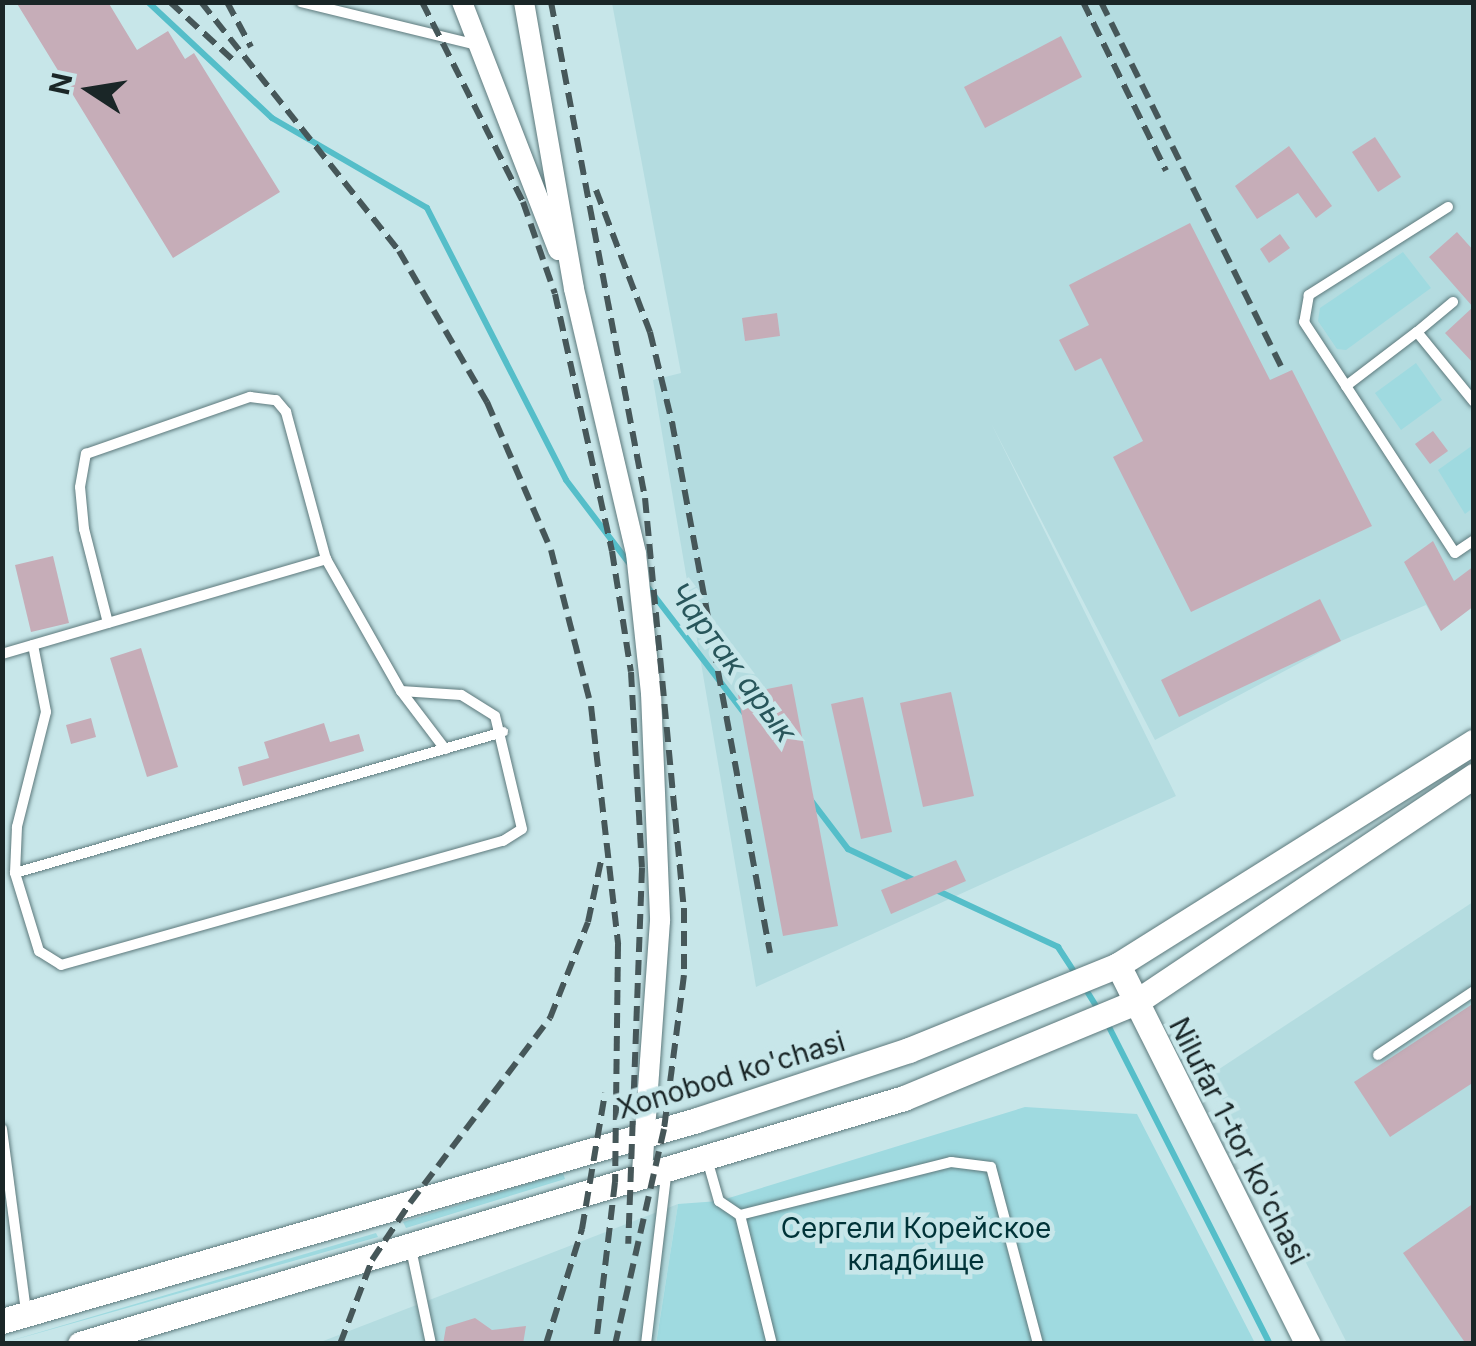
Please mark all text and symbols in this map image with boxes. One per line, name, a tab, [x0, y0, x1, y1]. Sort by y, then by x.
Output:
north arrow	[40, 40, 140, 140]
text: N	[42, 70, 80, 98]
water label: Чартак арык	[661, 575, 805, 749]
street label: Nilufar 1-tor ko'chasi	[1162, 1012, 1316, 1270]
street label: Xonobod ko'chasi	[613, 1024, 849, 1126]
park label: Сергели Корейское кладбище	[781, 1211, 1051, 1277]

